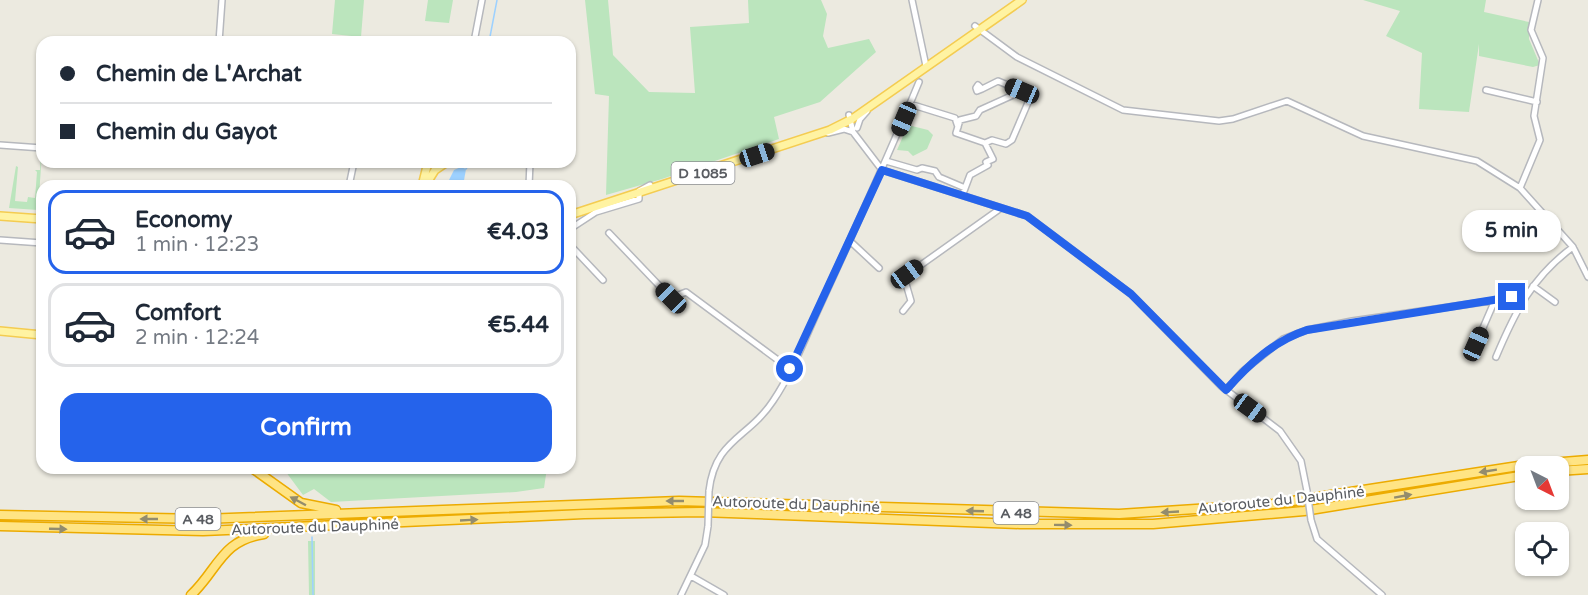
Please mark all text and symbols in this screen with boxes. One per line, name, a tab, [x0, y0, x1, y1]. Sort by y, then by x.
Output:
text: Chemin de L'Archat	[96, 61, 302, 87]
car	[1002, 76, 1042, 106]
car	[889, 99, 919, 139]
text: Chemin du Gayot	[96, 119, 277, 145]
car	[737, 141, 777, 169]
road number: D 1085	[672, 162, 734, 184]
icon: car	[63, 205, 117, 259]
text: Economy	[135, 207, 232, 233]
callout: 5 min	[1462, 210, 1562, 252]
text: €4.03	[487, 219, 549, 245]
text: 5 min	[1485, 219, 1538, 243]
text: 1 min · 12:23	[135, 233, 259, 257]
car	[887, 256, 927, 292]
car	[652, 279, 690, 317]
route end	[1498, 283, 1525, 310]
icon: car	[63, 298, 117, 352]
text: Comfort	[135, 300, 221, 326]
text: €5.44	[487, 312, 549, 338]
car	[1460, 324, 1492, 364]
text: 2 min · 12:24	[135, 326, 259, 350]
route start	[776, 355, 803, 382]
car	[1230, 390, 1270, 426]
button: Confirm	[60, 393, 552, 462]
north arrow	[1515, 456, 1569, 510]
map controls	[1515, 456, 1569, 576]
one-way arrow	[1479, 467, 1498, 476]
street label: Autoroute du Dauphiné	[1197, 482, 1365, 518]
one-way arrow	[1394, 491, 1413, 500]
street label: Autoroute du Dauphiné	[712, 492, 880, 516]
one-way arrow	[289, 496, 306, 506]
one-way arrow	[666, 496, 685, 506]
road number: A 48	[994, 502, 1038, 524]
one-way arrow	[966, 506, 985, 516]
one-way arrow	[1161, 507, 1180, 516]
road number: A 48	[176, 508, 220, 530]
one-way arrow	[139, 515, 158, 524]
street label: Autoroute du Dauphiné	[231, 515, 399, 539]
one-way arrow	[460, 515, 479, 524]
one-way arrow	[1053, 520, 1072, 530]
button: locate	[1515, 522, 1569, 576]
one-way arrow	[49, 524, 68, 534]

